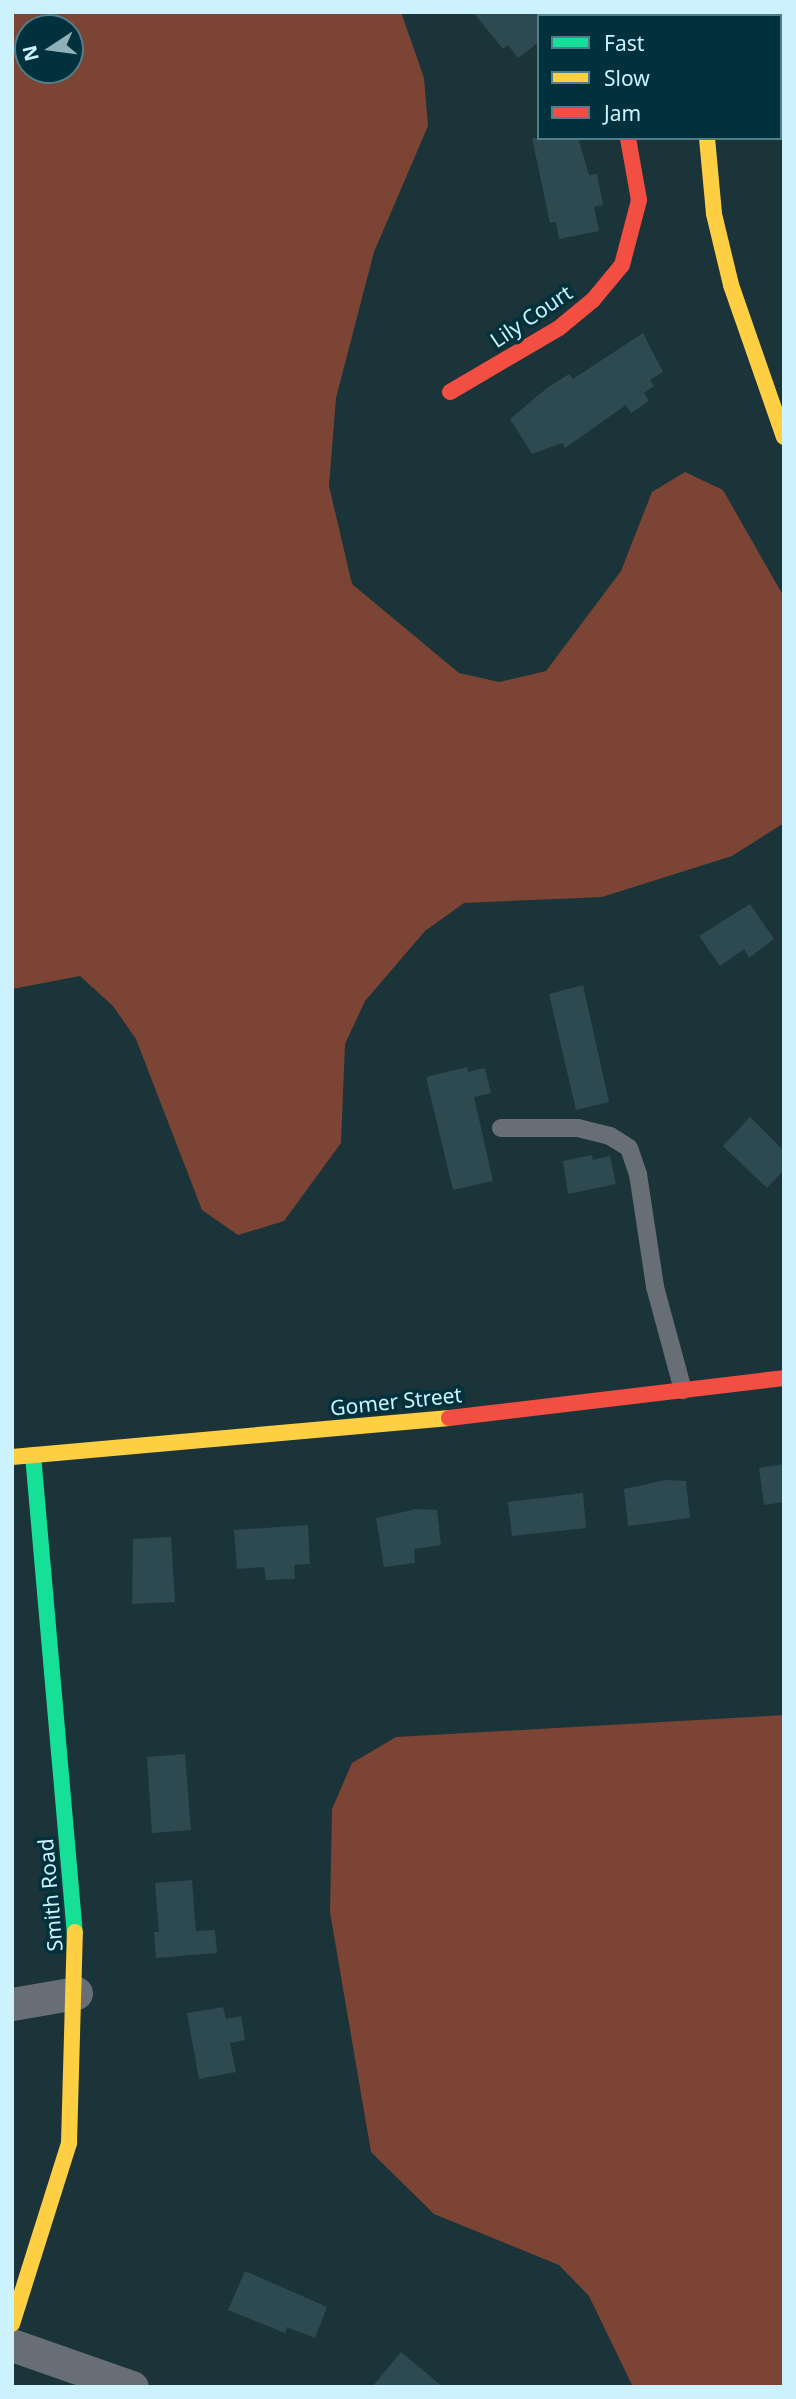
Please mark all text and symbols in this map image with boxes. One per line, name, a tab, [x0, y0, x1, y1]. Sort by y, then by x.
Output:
north arrow	[14, 14, 84, 84]
legend	[537, 14, 782, 140]
text: Fast	[604, 29, 644, 57]
text: N	[16, 43, 45, 64]
text: Slow	[604, 64, 650, 92]
text: Jam	[604, 99, 641, 127]
street label: Lily Court	[485, 279, 577, 353]
street label: Gomer Street	[329, 1382, 463, 1420]
street label: Smith Road	[33, 1838, 67, 1952]

